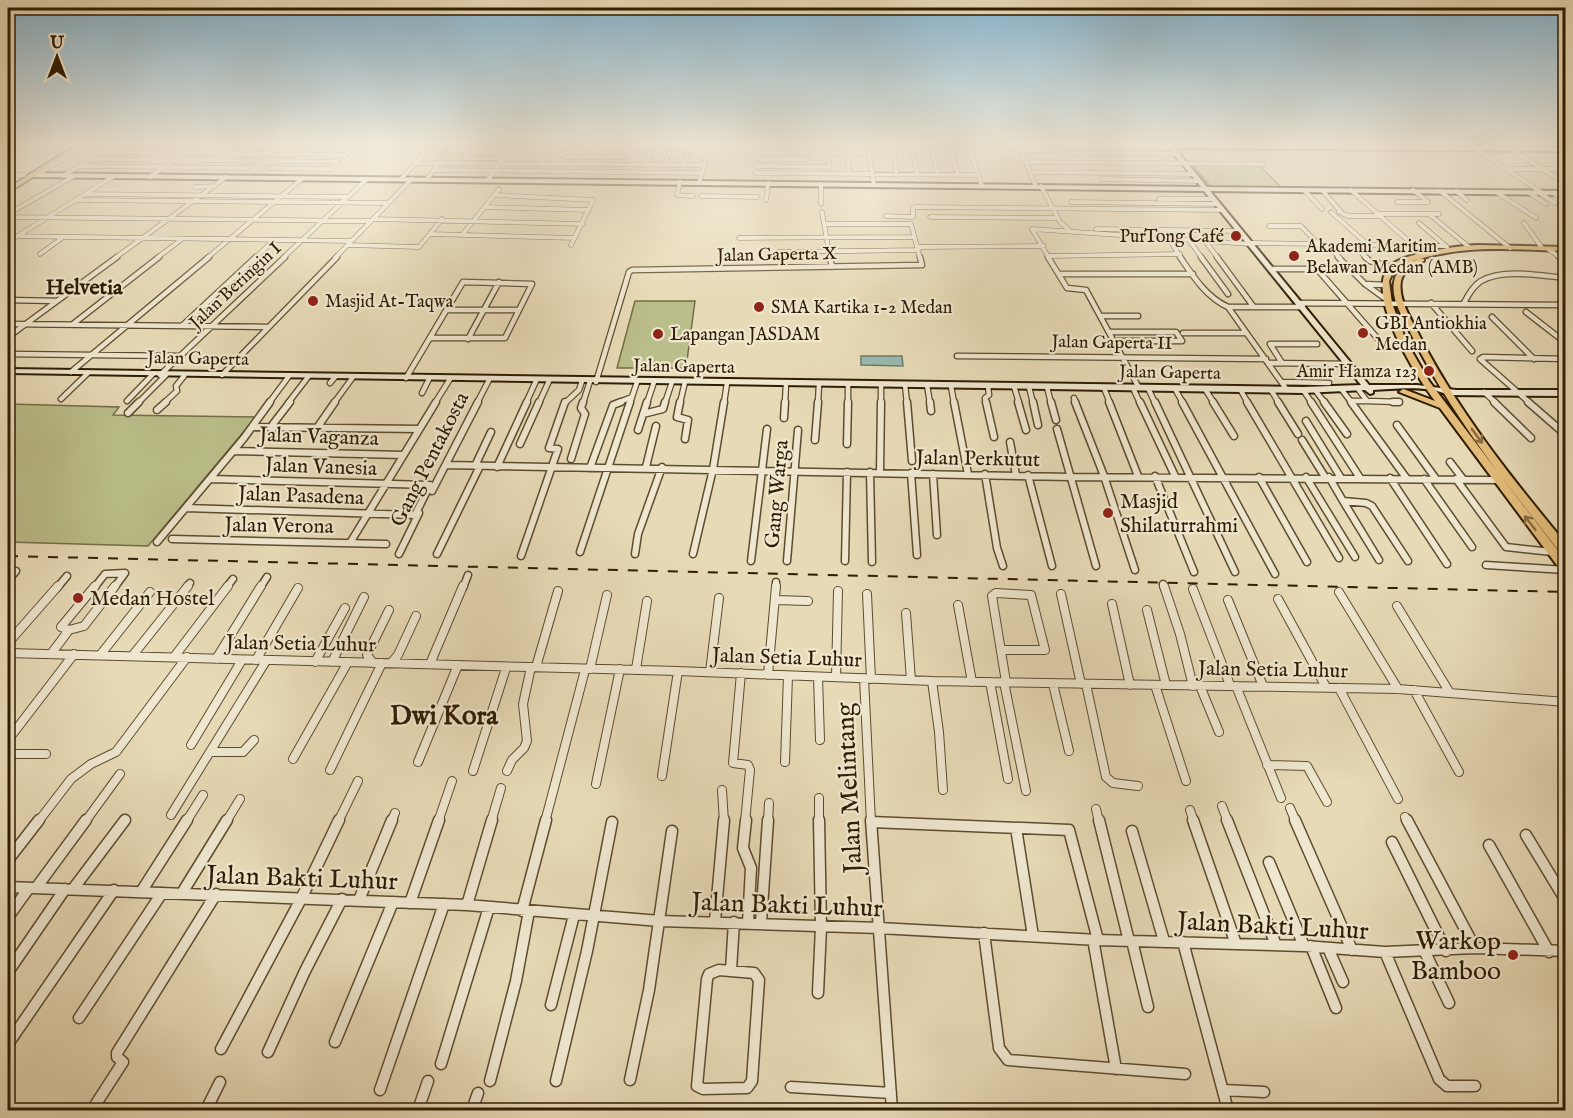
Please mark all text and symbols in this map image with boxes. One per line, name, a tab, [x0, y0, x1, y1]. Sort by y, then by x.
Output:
north arrow	[27, 27, 87, 87]
text: U	[49, 34, 64, 54]
place label: PurTong Café	[1119, 226, 1224, 249]
marker: PurTong Café	[1229, 229, 1243, 243]
place label: Akademi Maritim Belawan Medan (AMB)	[1305, 236, 1478, 280]
street label: Jalan Beringin I	[184, 237, 287, 336]
street label: Jalan Gaperta X	[715, 243, 838, 268]
marker: Akademi Maritim Belawan Medan (AMB)	[1287, 249, 1301, 263]
district label: Helvetia	[45, 274, 123, 302]
place label: Masjid At-Taqwa	[325, 291, 454, 314]
marker: Masjid At-Taqwa	[306, 294, 320, 308]
place label: SMA Kartika 1-2 Medan	[771, 297, 953, 320]
marker: SMA Kartika 1-2 Medan	[752, 300, 766, 314]
place label: GBI Antiokhia Medan	[1375, 313, 1487, 357]
place label: Lapangan JASDAM	[670, 324, 820, 347]
marker: GBI Antiokhia Medan	[1356, 326, 1370, 340]
marker: Lapangan JASDAM	[651, 327, 665, 341]
street label: Jalan Gaperta II	[1049, 331, 1173, 356]
street label: Jalan Gaperta	[145, 347, 249, 372]
street label: Jalan Gaperta	[631, 355, 735, 380]
street label: Jalan Gaperta	[1117, 361, 1221, 386]
place label: Amir Hamza 123	[1296, 361, 1417, 384]
marker: Amir Hamza 123	[1422, 364, 1436, 378]
street label: Gang Pentakosta	[385, 387, 476, 532]
street label: Jalan Vaganza	[257, 422, 380, 453]
one-way arrow	[1471, 428, 1483, 444]
street label: Gang Warga	[759, 438, 796, 550]
street label: Jalan Perkutut	[914, 445, 1040, 474]
street label: Jalan Vanesia	[262, 452, 378, 483]
street label: Jalan Pasadena	[235, 481, 365, 512]
place label: Masjid Shilaturrahmi	[1120, 489, 1238, 540]
marker: Masjid Shilaturrahmi	[1101, 506, 1115, 520]
street label: Jalan Verona	[222, 512, 335, 541]
one-way arrow	[1524, 515, 1537, 531]
place label: Medan Hostel	[90, 586, 214, 613]
marker: Medan Hostel	[71, 591, 85, 605]
street label: Jalan Setia Luhur	[224, 630, 377, 659]
street label: Jalan Setia Luhur	[709, 642, 863, 675]
street label: Jalan Setia Luhur	[1196, 656, 1349, 685]
district label: Dwi Kora	[390, 700, 499, 734]
street label: Jalan Melintang	[828, 701, 871, 877]
street label: Jalan Bakti Luhur	[203, 859, 399, 898]
street label: Jalan Bakti Luhur	[688, 886, 884, 925]
street label: Jalan Bakti Luhur	[1173, 905, 1370, 948]
place label: Warkop Bamboo	[1411, 925, 1501, 988]
marker: Warkop Bamboo	[1506, 948, 1520, 962]

